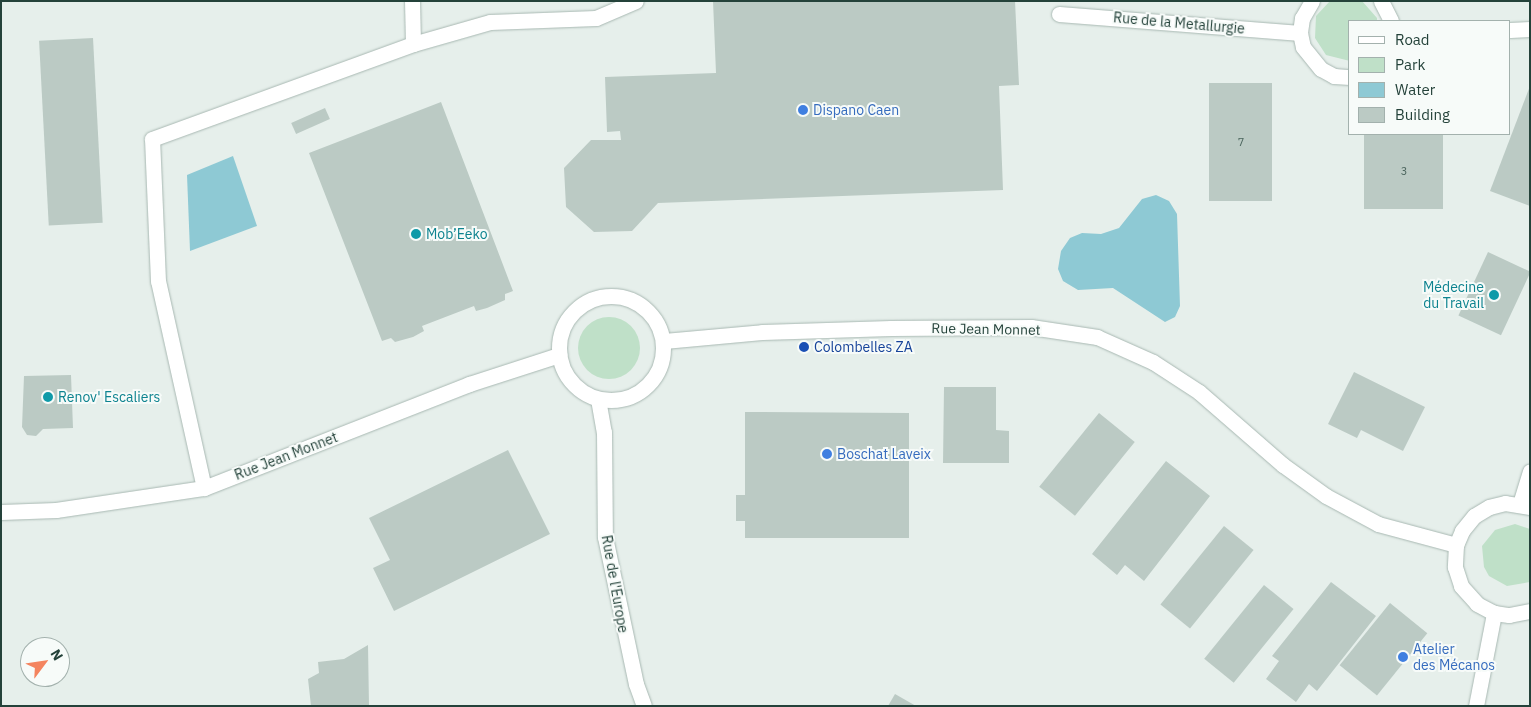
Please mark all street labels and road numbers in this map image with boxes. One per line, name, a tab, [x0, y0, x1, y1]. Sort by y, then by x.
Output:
street label: Rue de la Metallurgie	[1113, 9, 1245, 37]
street label: Rue Jean Monnet	[931, 320, 1041, 338]
street label: Rue Jean Monnet	[232, 429, 340, 483]
street label: Rue de l'Europe	[598, 534, 632, 634]

